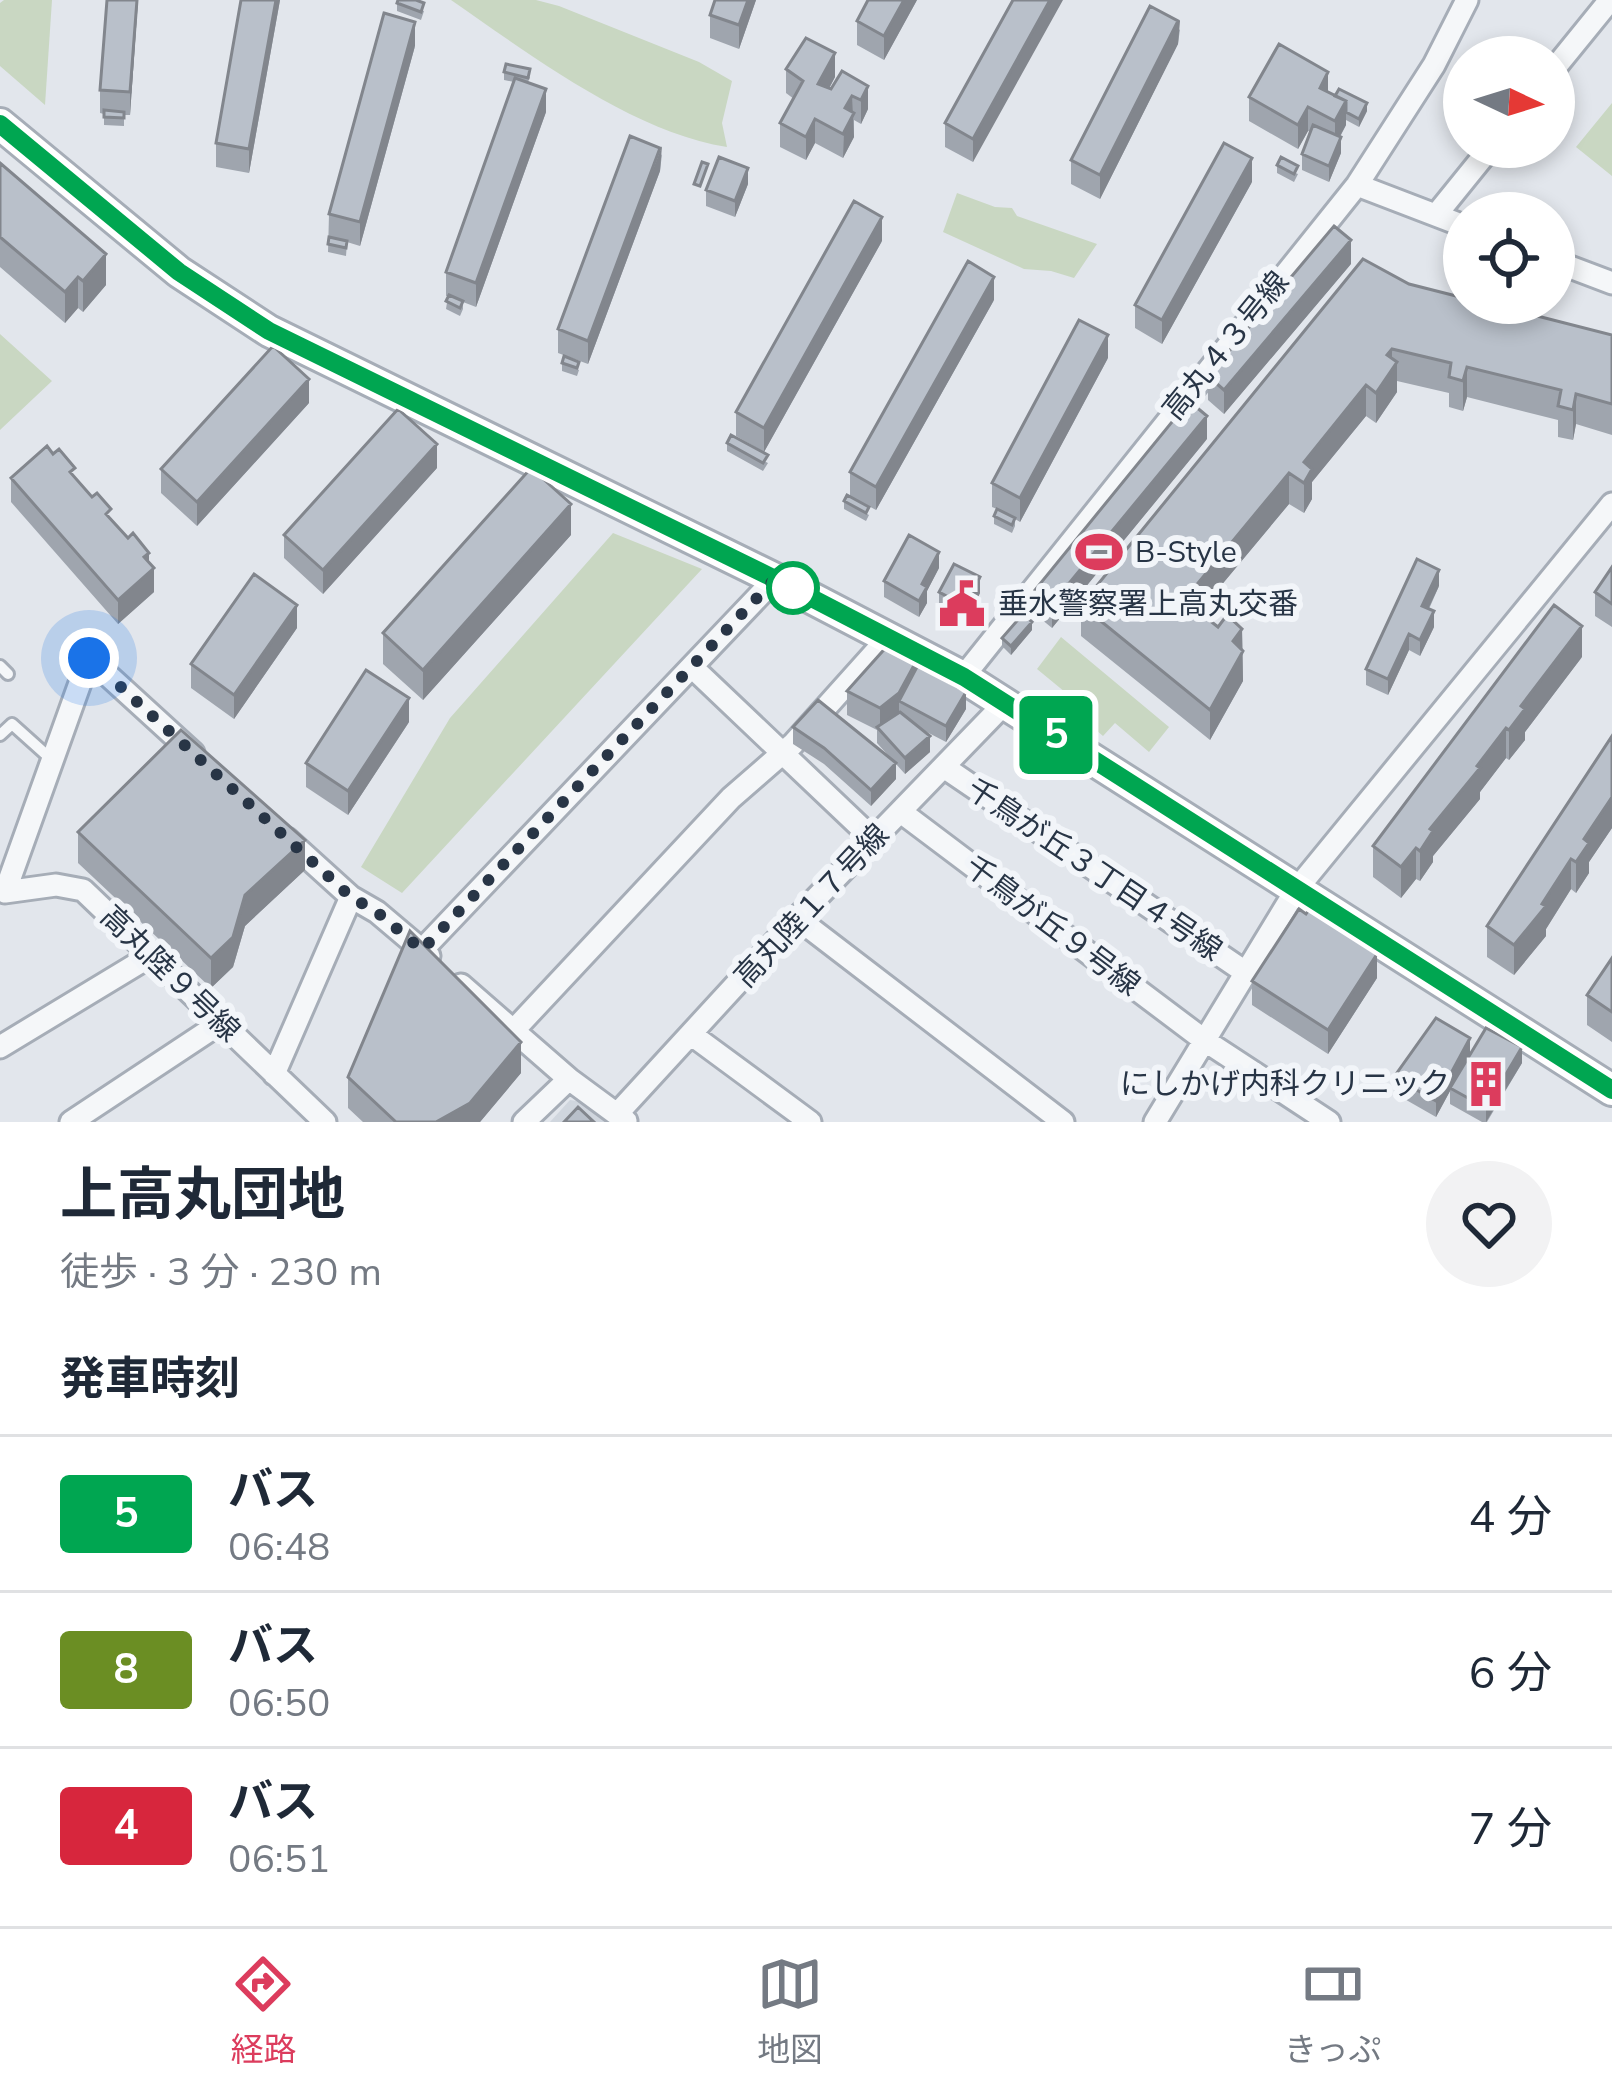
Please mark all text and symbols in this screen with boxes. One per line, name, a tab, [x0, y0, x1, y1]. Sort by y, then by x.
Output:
north arrow	[1443, 36, 1575, 168]
map controls	[1443, 36, 1575, 324]
button: locate	[1443, 192, 1575, 324]
street label: 高丸４３号線	[1153, 263, 1299, 429]
sports icon: B-Style	[1074, 527, 1124, 577]
place label: B-Style	[1135, 532, 1237, 573]
unlabelled marker	[768, 563, 818, 613]
public building icon: 垂水警察署上高丸交番	[937, 579, 987, 629]
place label: 垂水警察署上高丸交番	[998, 584, 1298, 625]
your location	[59, 628, 119, 688]
line badge: 5	[1017, 696, 1095, 774]
text: 5	[1043, 706, 1069, 763]
street label: 千鳥が丘３丁目４号線	[958, 769, 1230, 971]
street label: 高丸陸１７号線	[725, 815, 899, 997]
street label: 千鳥が丘９号線	[956, 846, 1148, 1006]
street label: 高丸陸９号線	[91, 897, 249, 1051]
building icon: にしかげ内科クリニック	[1461, 1059, 1511, 1109]
place label: にしかげ内科クリニック	[1120, 1064, 1450, 1105]
text: 上高丸団地	[60, 1156, 345, 1234]
button: heart	[1426, 1161, 1552, 1287]
text: 徒歩 · 3 分 · 230 m	[60, 1246, 382, 1299]
text: 発車時刻	[60, 1349, 240, 1410]
text: バス	[228, 1460, 318, 1521]
text: 5	[113, 1485, 139, 1542]
text: 4 分	[1468, 1487, 1552, 1548]
text: 06:48	[228, 1521, 331, 1574]
text: バス	[228, 1616, 318, 1677]
text: 8	[113, 1641, 139, 1698]
text: 6 分	[1468, 1643, 1552, 1704]
text: 06:50	[228, 1677, 331, 1730]
text: バス	[228, 1772, 318, 1833]
text: 4	[113, 1797, 139, 1854]
text: 7 分	[1468, 1799, 1552, 1860]
text: 06:51	[228, 1833, 331, 1886]
tab: 経路	[230, 1951, 296, 2073]
tab: 地図	[757, 1951, 823, 2073]
tab: きっぷ	[1284, 1951, 1382, 2073]

